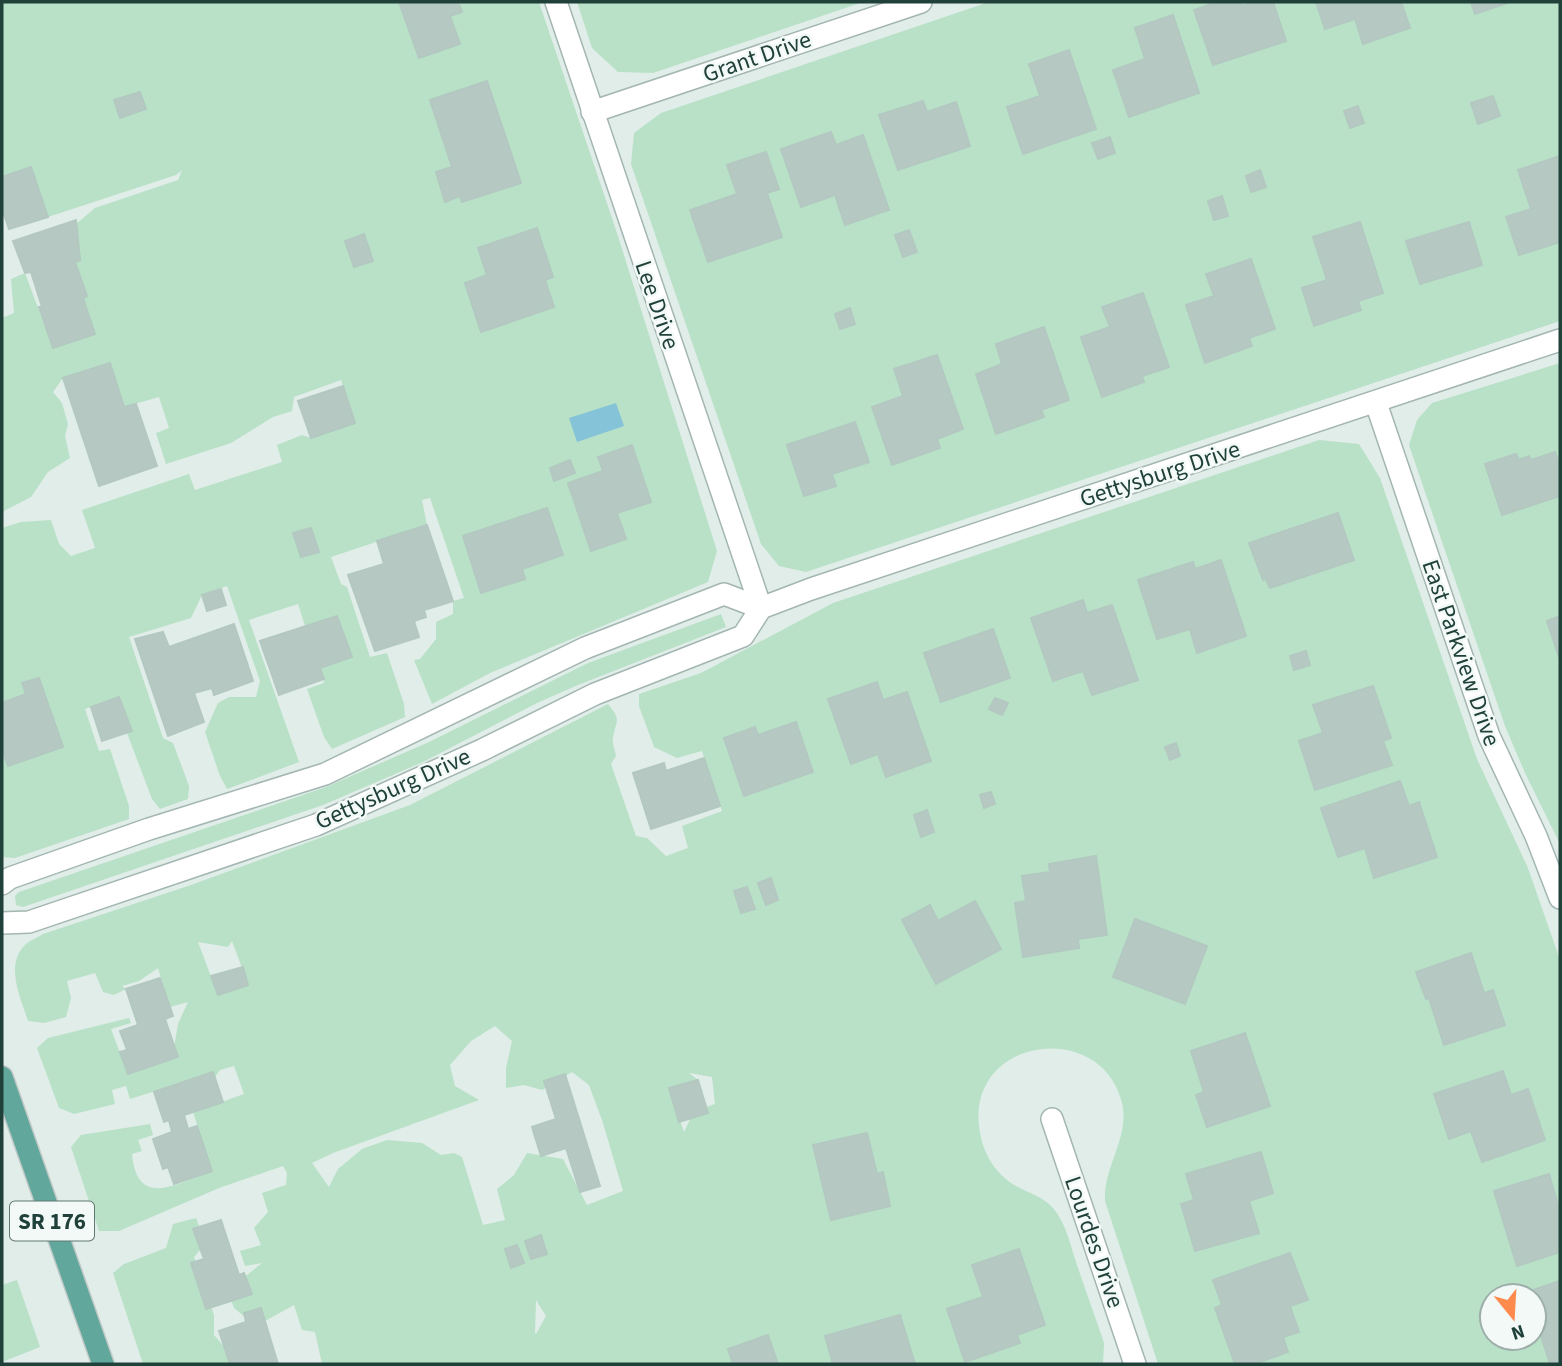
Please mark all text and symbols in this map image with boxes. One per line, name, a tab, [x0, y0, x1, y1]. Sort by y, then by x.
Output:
street label: Grant Drive	[698, 22, 816, 92]
street label: Lee Drive	[625, 256, 689, 354]
street label: Gettysburg Drive	[1075, 432, 1245, 516]
street label: East Parkview Drive	[1413, 555, 1509, 751]
street label: Gettysburg Drive	[310, 739, 476, 839]
street label: Lourdes Drive	[1055, 1171, 1133, 1313]
road number: SR 176	[10, 1202, 94, 1240]
north arrow	[1478, 1282, 1548, 1352]
text: N	[1508, 1317, 1528, 1347]

